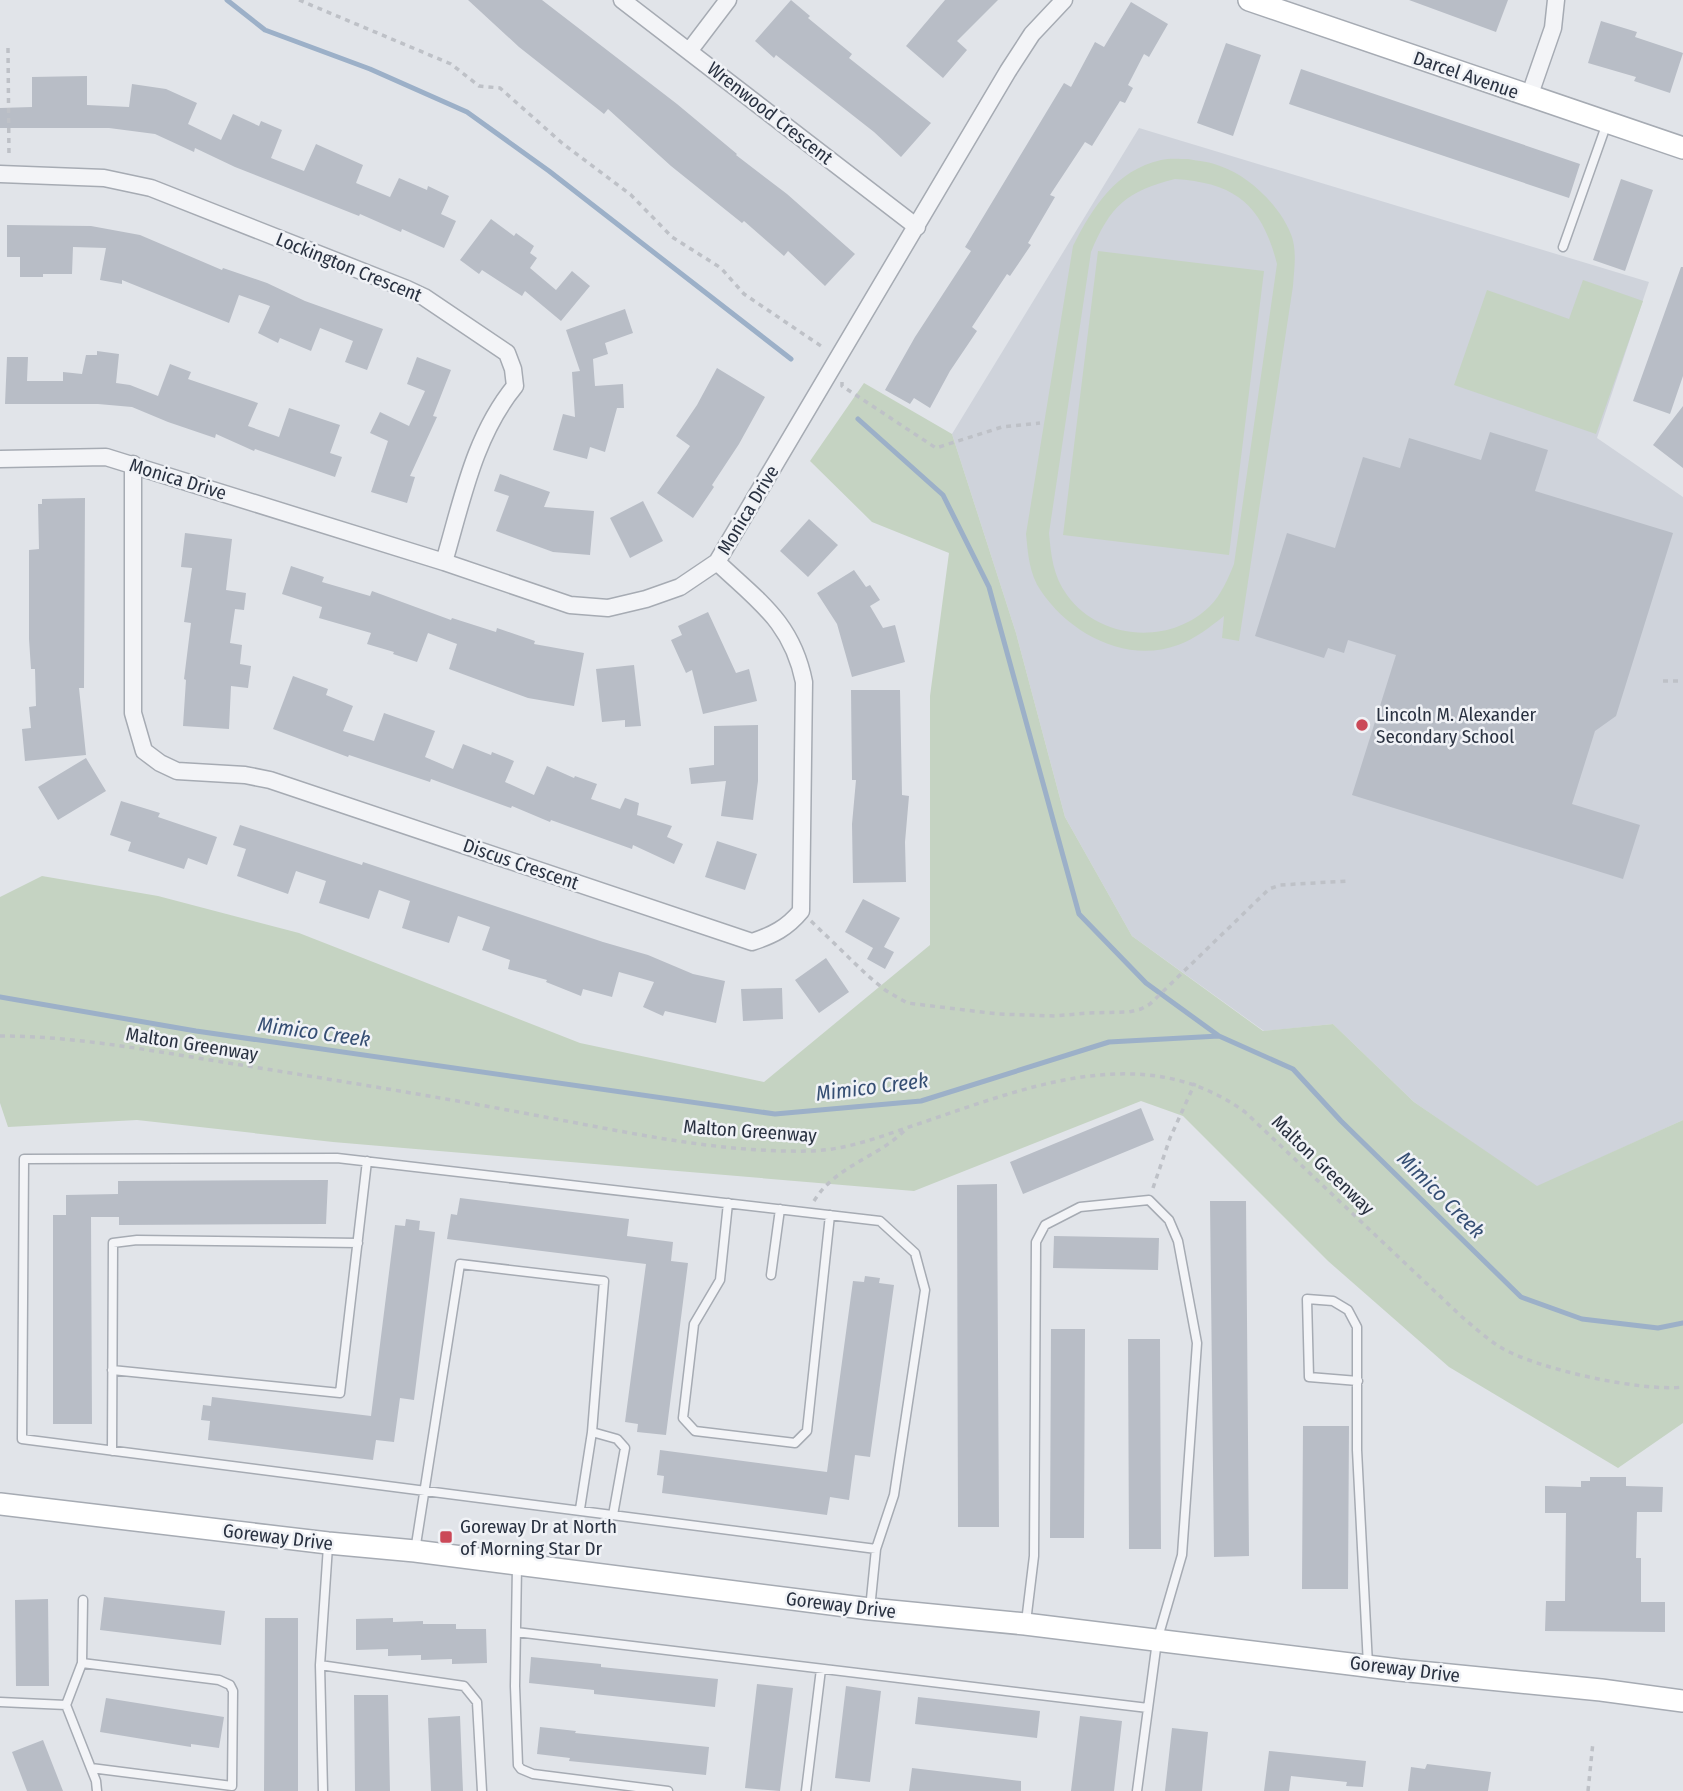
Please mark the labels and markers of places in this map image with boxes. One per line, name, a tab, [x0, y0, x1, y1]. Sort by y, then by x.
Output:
place label: Lincoln M. Alexander Secondary School	[1376, 703, 1537, 748]
marker: Lincoln M. Alexander Secondary School	[1354, 717, 1370, 733]
place label: Goreway Dr at North of Morning Star Dr	[460, 1515, 617, 1560]
marker: Goreway Dr at North of Morning Star Dr	[438, 1529, 454, 1545]

